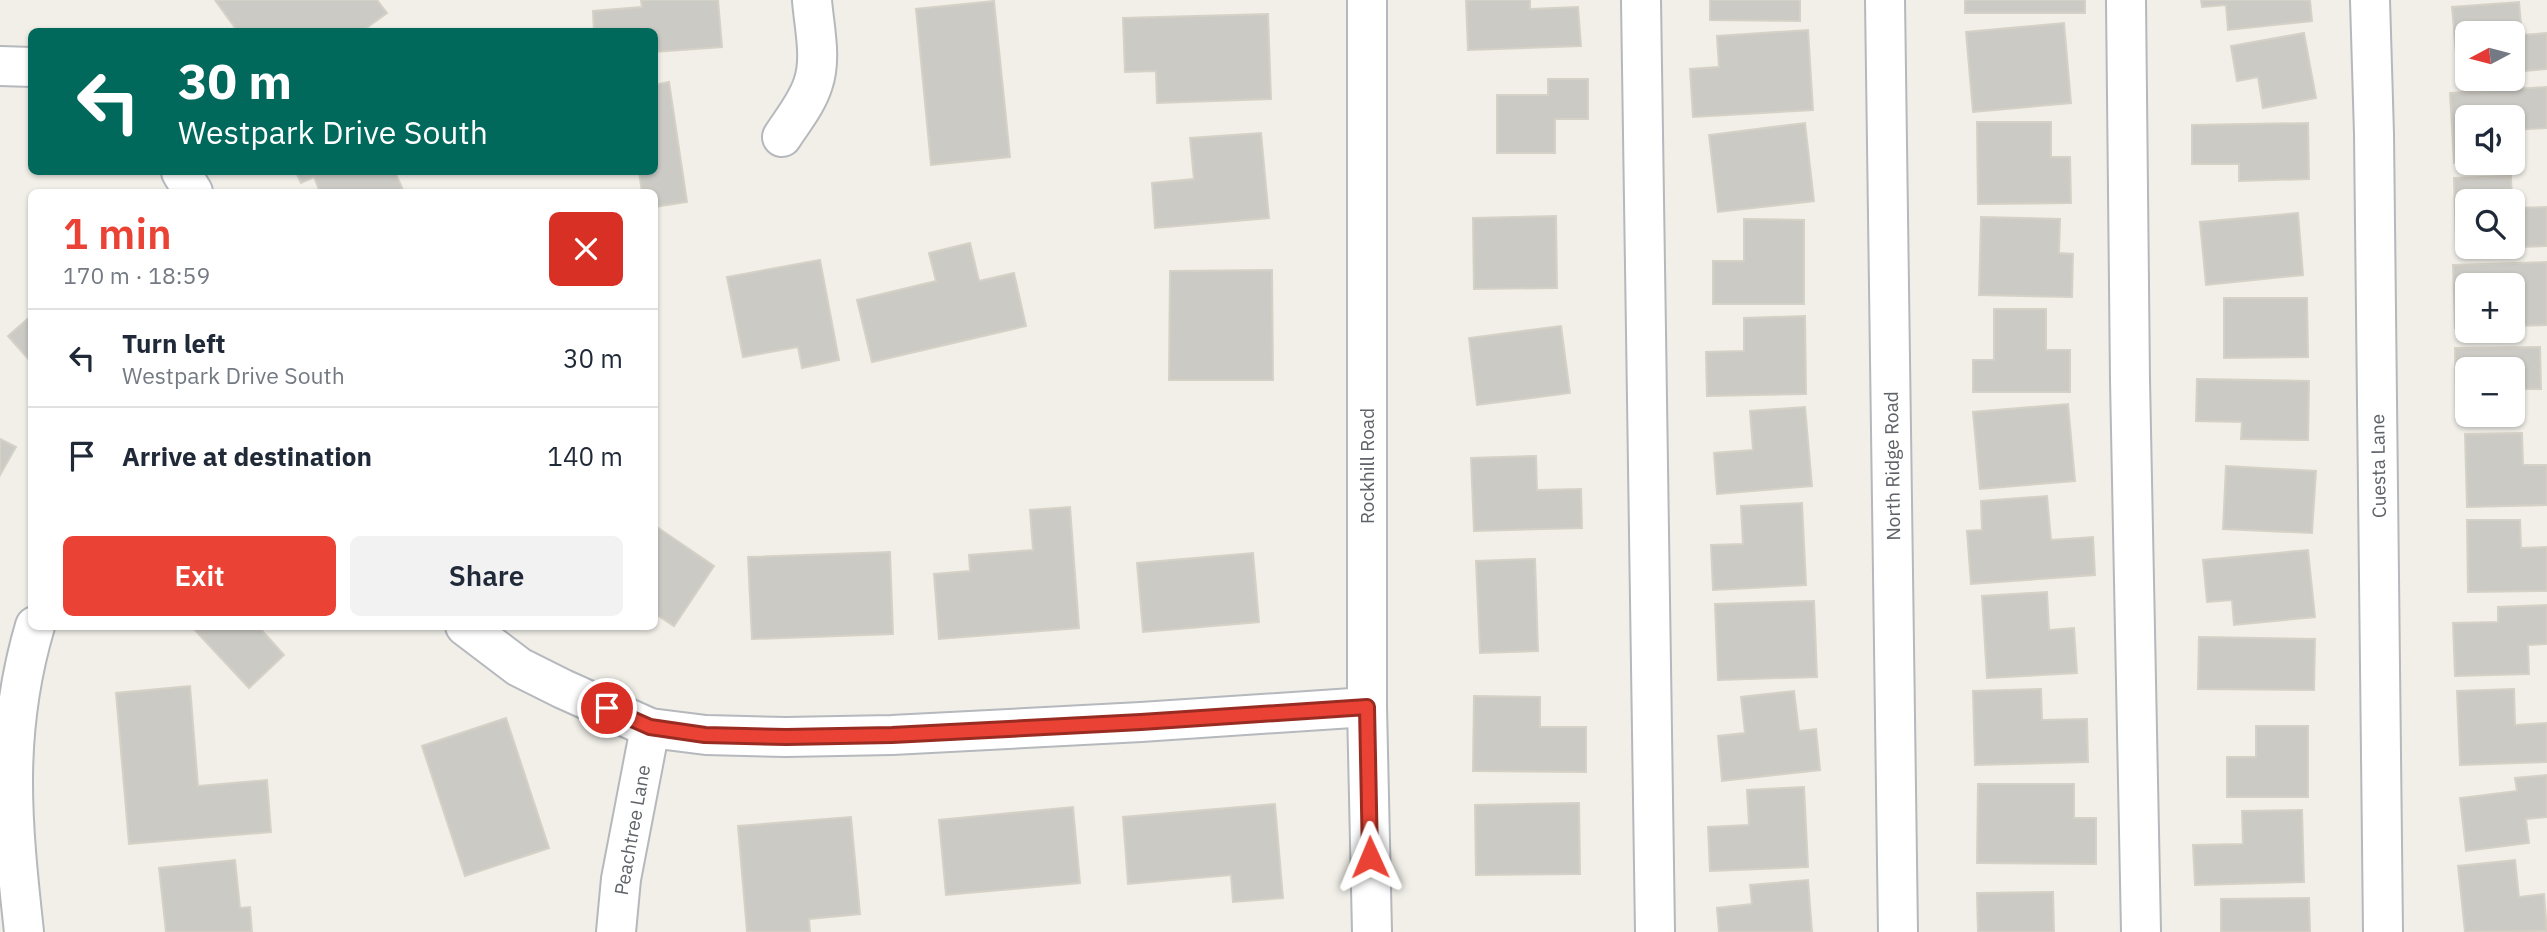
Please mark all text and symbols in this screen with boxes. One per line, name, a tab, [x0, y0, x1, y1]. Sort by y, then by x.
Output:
north arrow	[2455, 21, 2525, 91]
map controls	[2455, 21, 2525, 427]
text: 30 m	[178, 49, 292, 112]
icon: left	[63, 56, 154, 147]
button: sound	[2455, 105, 2525, 175]
text: Westpark Drive South	[178, 111, 488, 153]
button: search	[2455, 189, 2525, 259]
text: 1 min	[63, 206, 172, 261]
button: close	[549, 212, 623, 286]
text: 170 m · 18:59	[63, 260, 210, 290]
button: +	[2455, 273, 2525, 343]
text: Turn left	[122, 326, 225, 360]
icon: left	[63, 339, 101, 377]
text: 30 m	[563, 341, 623, 375]
button: −	[2455, 357, 2525, 427]
text: Westpark Drive South	[122, 360, 345, 390]
street label: North Ridge Road	[1879, 391, 1905, 541]
street label: Rockhill Road	[1355, 408, 1379, 524]
street label: Cuesta Lane	[2365, 414, 2391, 518]
icon: arrive	[63, 437, 101, 475]
text: Arrive at destination	[122, 439, 372, 473]
text: 140 m	[547, 439, 623, 473]
button: Exit	[63, 536, 336, 616]
button: Share	[350, 536, 623, 616]
pin	[577, 678, 637, 738]
icon: arrive	[588, 689, 626, 727]
street label: Peachtree Lane	[609, 763, 655, 897]
position arrow	[1333, 820, 1407, 894]

